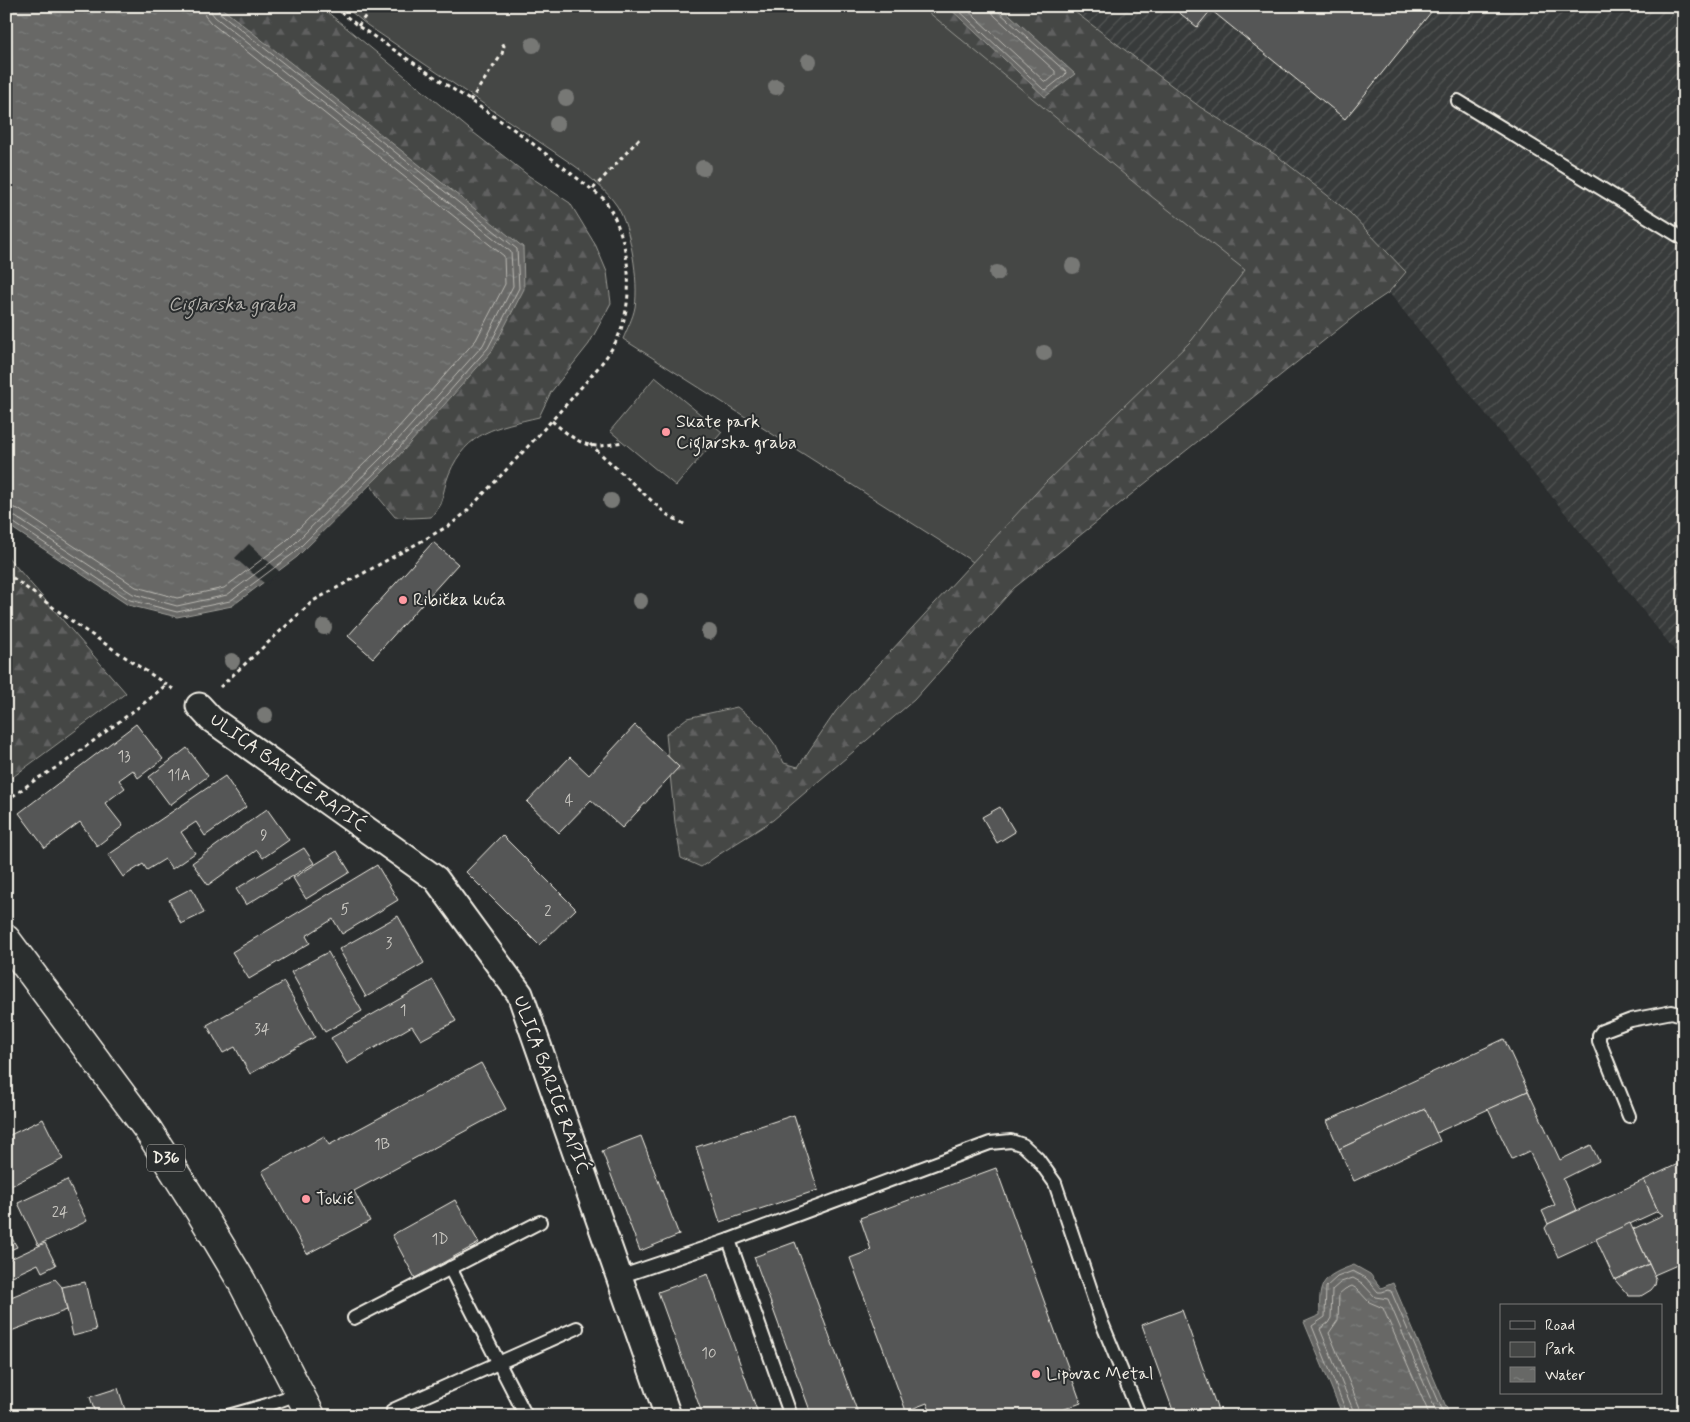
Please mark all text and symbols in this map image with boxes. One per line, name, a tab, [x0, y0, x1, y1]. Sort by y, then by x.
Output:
water label: Ciglarska graba	[168, 292, 297, 319]
place label: Skate park Ciglarska graba	[676, 410, 797, 457]
marker: Skate park Ciglarska graba	[660, 426, 672, 438]
place label: Ribička kuća	[413, 588, 506, 612]
marker: Ribička kuća	[397, 594, 409, 606]
street label: ULICA BARICE RAPIĆ	[205, 707, 372, 838]
house number: 13	[117, 747, 131, 767]
house number: 11A	[168, 766, 190, 786]
house number: 4	[565, 791, 574, 811]
house number: 9	[260, 826, 268, 846]
house number: 5	[340, 900, 350, 920]
house number: 2	[544, 902, 552, 922]
house number: 3	[386, 934, 393, 954]
street label: ULICA BARICE RAPIĆ	[508, 992, 595, 1178]
house number: 1	[400, 1001, 406, 1021]
house number: 34	[254, 1020, 270, 1040]
house number: 1B	[374, 1135, 390, 1155]
road number: D36	[147, 1144, 185, 1172]
place label: Tokić	[316, 1187, 354, 1211]
marker: Tokić	[300, 1193, 312, 1205]
house number: 24	[52, 1203, 68, 1223]
house number: 1D	[431, 1230, 449, 1250]
legend	[1500, 1304, 1662, 1394]
text: Road	[1545, 1316, 1575, 1336]
text: Park	[1545, 1340, 1575, 1360]
house number: 10	[701, 1344, 717, 1364]
place label: Lipovac Metal	[1046, 1362, 1153, 1386]
text: Water	[1545, 1366, 1585, 1386]
marker: Lipovac Metal	[1030, 1368, 1042, 1380]

